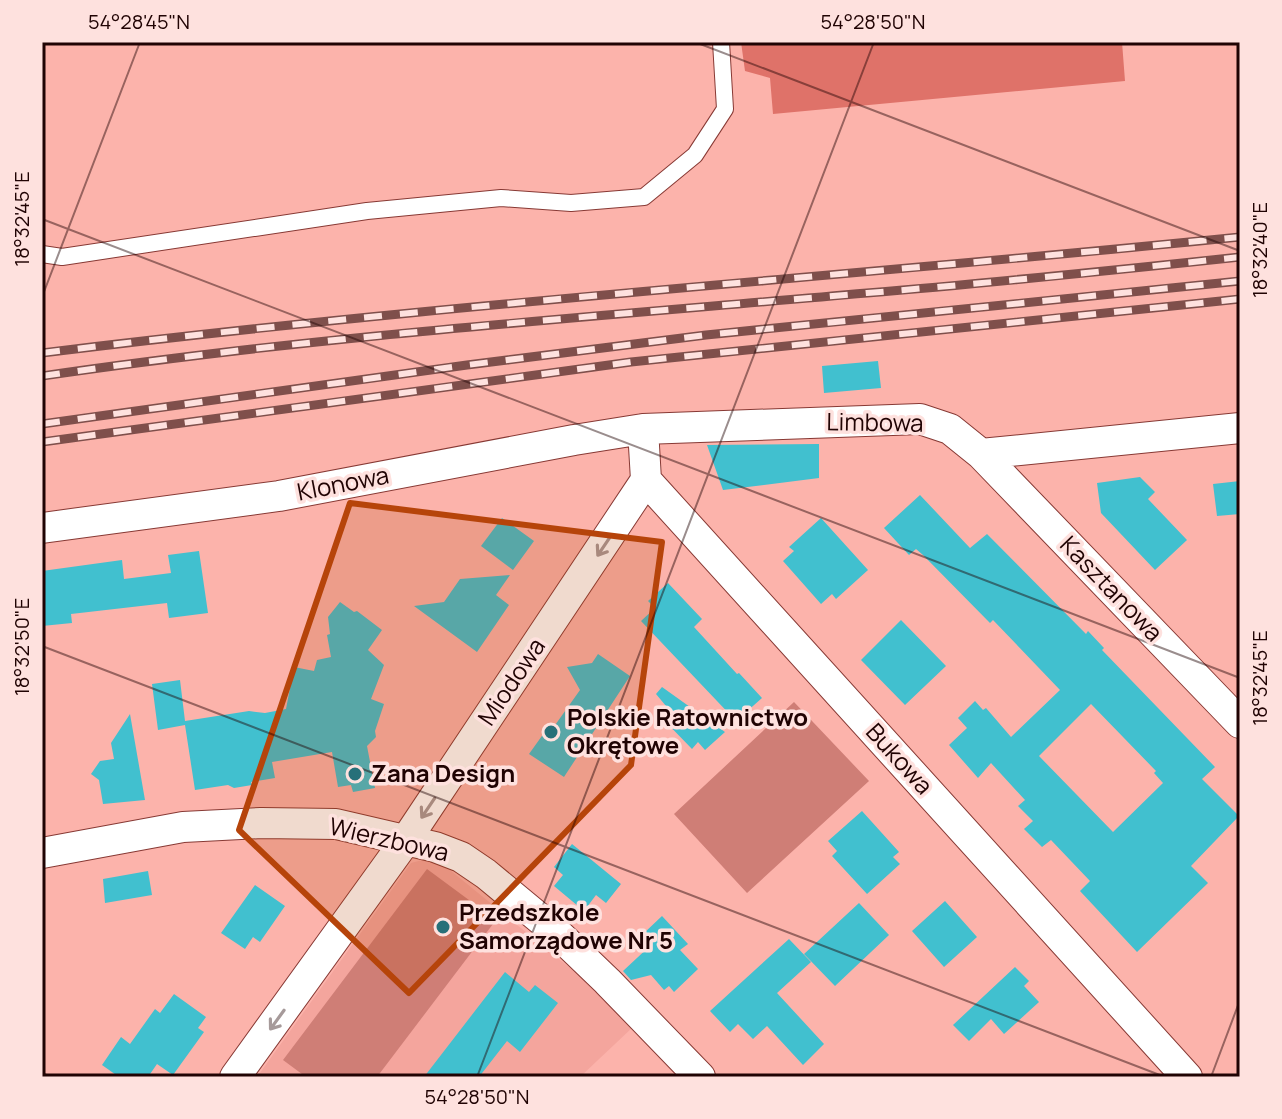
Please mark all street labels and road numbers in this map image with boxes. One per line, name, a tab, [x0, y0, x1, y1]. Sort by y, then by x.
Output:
street label: Limbowa	[826, 404, 924, 439]
street label: Klonowa	[294, 457, 391, 508]
street label: Kasztanowa	[1053, 528, 1171, 648]
street label: Miodowa	[469, 631, 552, 731]
street label: Bukowa	[859, 715, 941, 801]
street label: Wierzbowa	[326, 809, 452, 868]

